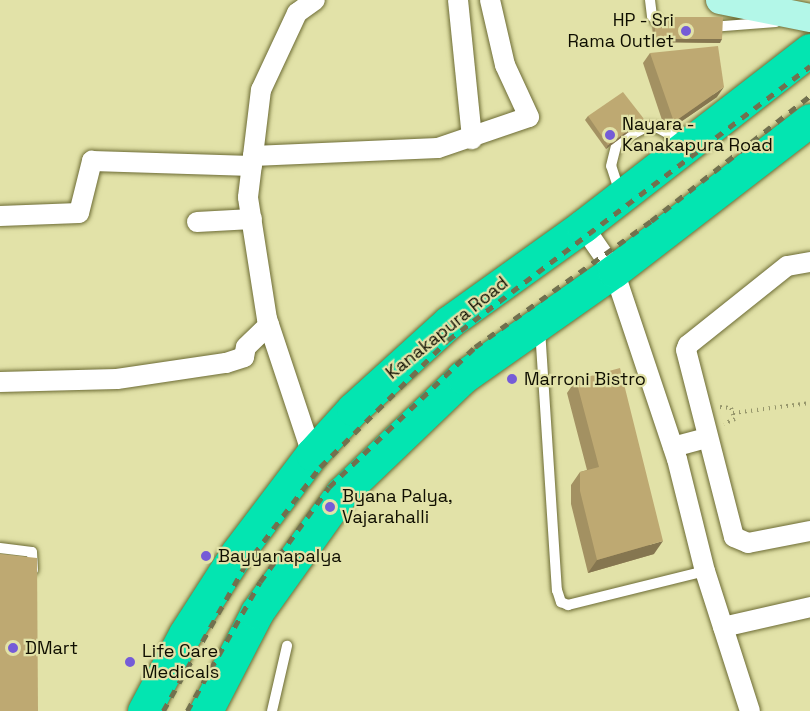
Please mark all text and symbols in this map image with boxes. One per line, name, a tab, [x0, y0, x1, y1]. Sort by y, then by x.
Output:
place label: HP - Sri Rama Outlet	[568, 10, 674, 52]
marker: HP - Sri Rama Outlet	[679, 24, 693, 38]
place label: Nayara - Kanakapura Road	[622, 114, 773, 156]
marker: Nayara - Kanakapura Road	[603, 128, 617, 142]
street label: Kanakapura Road	[382, 272, 512, 384]
place label: Marroni Bistro	[524, 368, 646, 390]
marker: Marroni Bistro	[505, 372, 519, 386]
place label: Byana Palya, Vajarahalli	[342, 486, 453, 528]
marker: Byana Palya, Vajarahalli	[323, 500, 337, 514]
place label: Bayyanapalya	[218, 545, 342, 567]
marker: Bayyanapalya	[199, 549, 213, 563]
place label: DMart	[25, 637, 78, 659]
marker: DMart	[6, 641, 20, 655]
place label: Life Care Medicals	[142, 641, 219, 684]
marker: Life Care Medicals	[123, 655, 137, 669]

